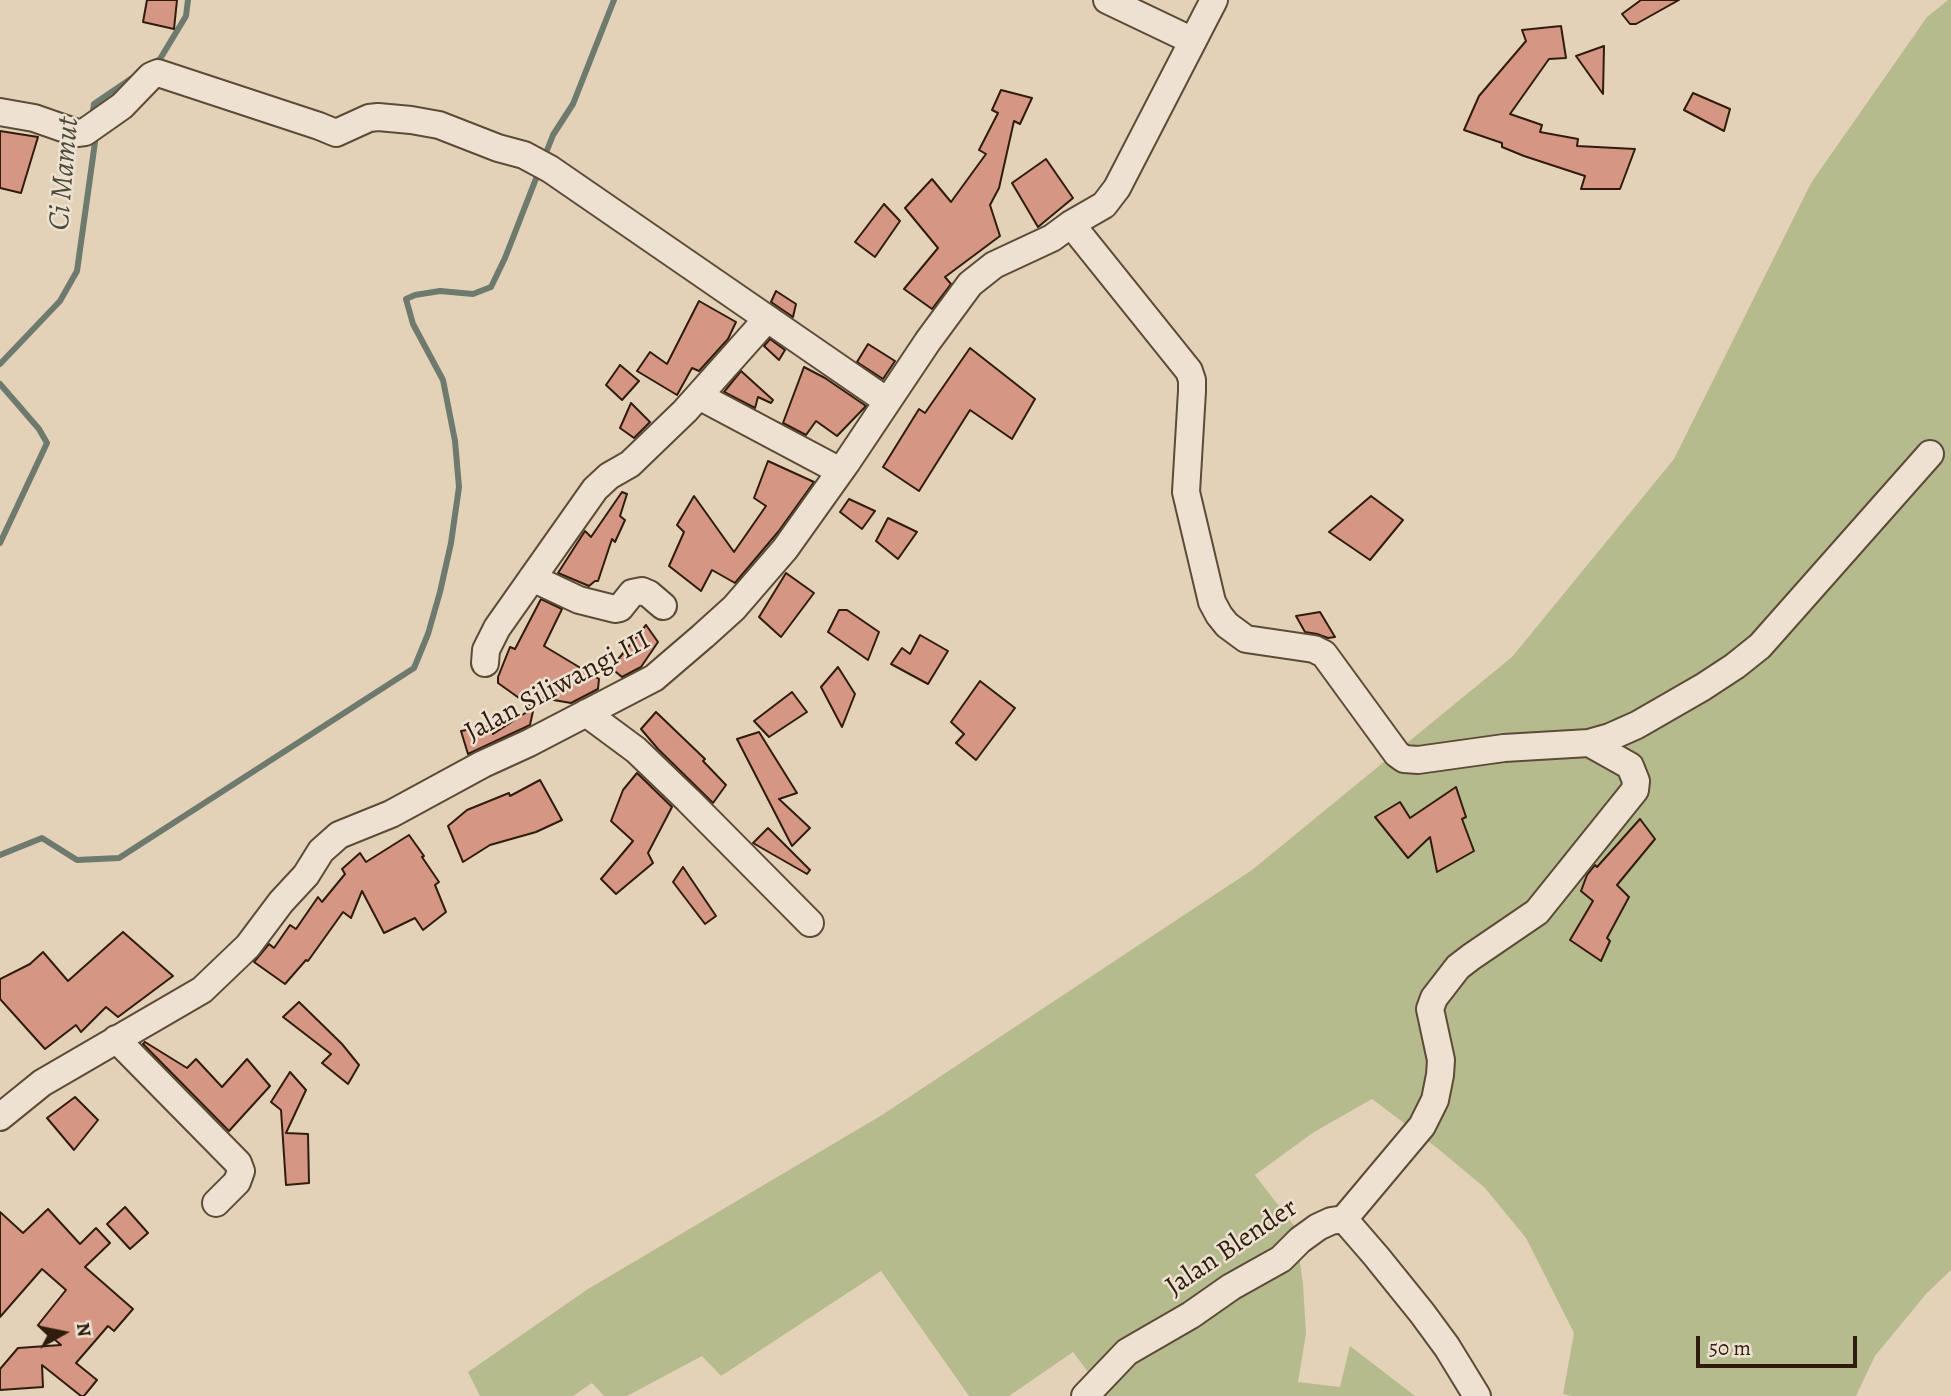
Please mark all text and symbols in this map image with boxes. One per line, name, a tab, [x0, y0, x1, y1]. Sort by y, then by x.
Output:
water label: Ci Mamut	[42, 116, 88, 232]
street label: Jalan Siliwangi III	[460, 624, 656, 750]
street label: Jalan Blender	[1160, 1192, 1304, 1304]
north arrow	[28, 1298, 98, 1368]
text: N	[70, 1321, 98, 1339]
scale bar	[1699, 1322, 1860, 1366]
text: 50 m	[1709, 1334, 1751, 1362]

